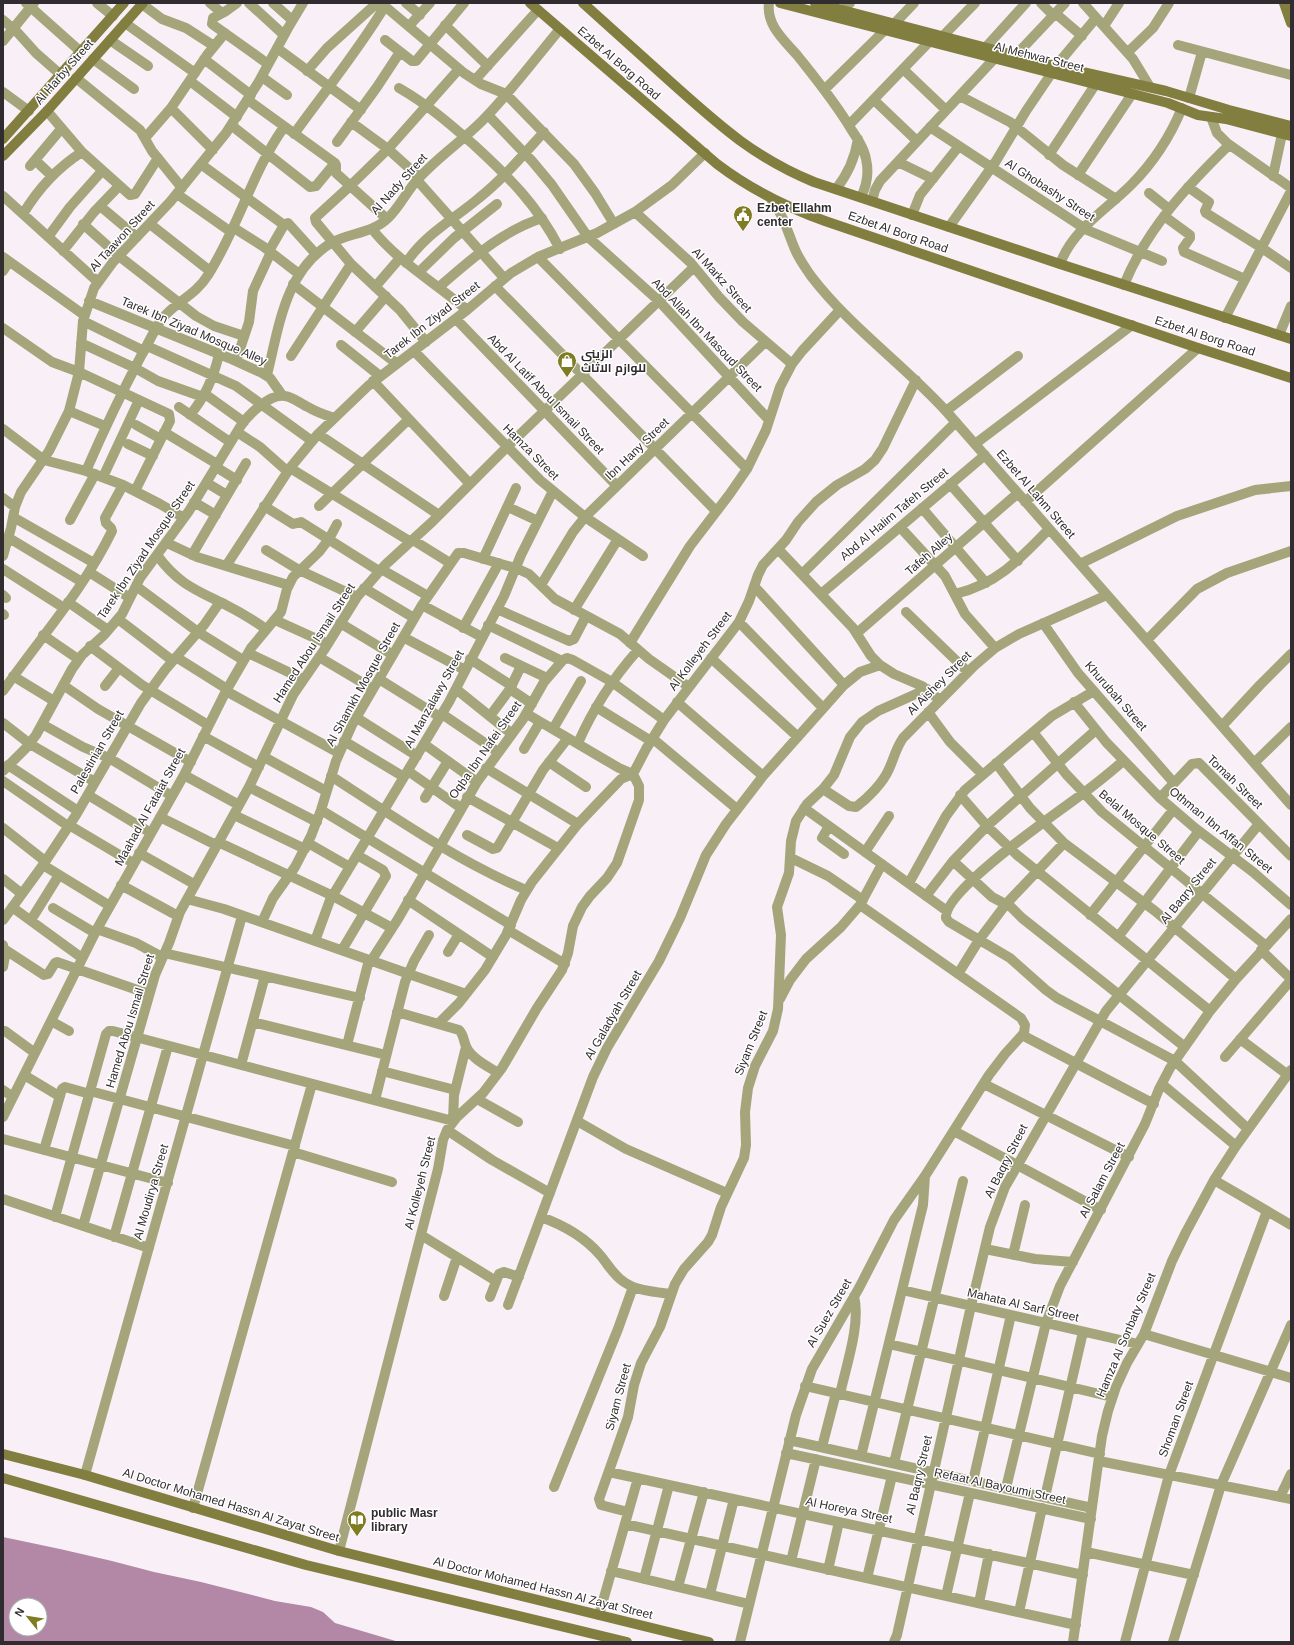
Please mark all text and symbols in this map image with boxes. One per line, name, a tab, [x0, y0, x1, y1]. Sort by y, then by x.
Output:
street label: Ezbet Al Borg Road	[575, 23, 663, 103]
street label: Al Harby Street	[32, 36, 96, 107]
street label: Al Mehwar Street	[993, 39, 1086, 75]
street label: Al Nady Street	[368, 150, 431, 217]
street label: Al Ghobashy Street	[1003, 156, 1098, 225]
street label: Al Taawon Street	[87, 197, 158, 274]
place label: Ezbet Ellahm center	[757, 201, 832, 229]
public building icon: Ezbet Ellahm center	[732, 204, 754, 232]
street label: Ezbet Al Borg Road	[846, 208, 950, 256]
street label: Al Markz Street	[689, 245, 755, 316]
street label: Abd Allah Ibn Masoud Street	[649, 275, 765, 395]
street label: Tarek Ibn Ziyad Street	[381, 278, 483, 362]
street label: Tarek Ibn Ziyad Mosque Alley	[119, 294, 269, 368]
street label: Ezbet Al Borg Road	[1153, 313, 1257, 359]
street label: Abd Al Latif Abou Ismail Street	[485, 331, 608, 457]
place label: الزينى للوازم الاثاث	[581, 347, 646, 376]
shop icon: الزينى للوازم الاثاث	[556, 350, 578, 378]
street label: Ibn Hany Street	[602, 415, 672, 483]
street label: Hamza Street	[500, 421, 562, 483]
street label: Ezbet Al Lahm Street	[994, 447, 1079, 542]
street label: Abd Al Halim Tafeh Street	[837, 464, 951, 563]
street label: Tarek Ibn Ziyad Mosque Street	[95, 478, 198, 622]
street label: Tafeh Alley	[903, 530, 955, 578]
street label: Hamed Abou Ismail Street	[270, 580, 358, 705]
street label: Al Kolleyeh Street	[666, 608, 735, 693]
street label: Al Shamkh Mosque Street	[323, 619, 403, 748]
street label: Al Manzalawy Street	[401, 647, 467, 750]
street label: Al Aishey Street	[904, 648, 974, 718]
street label: Khurubah Street	[1082, 658, 1150, 734]
street label: Oqba Ibn Nafei Street	[446, 698, 524, 802]
street label: Palestinian Street	[67, 707, 127, 796]
street label: Maahad Al Fataiat Street	[112, 745, 188, 868]
street label: Tomah Street	[1204, 752, 1266, 812]
street label: Othman Ibn Affan Street	[1167, 784, 1276, 876]
street label: Belal Mosque Street	[1096, 787, 1188, 868]
street label: Al Baqry Street	[1157, 855, 1219, 927]
street label: Hamed Abou Ismail Street	[103, 952, 157, 1090]
street label: Al Galadyah Street	[582, 967, 645, 1062]
street label: Siyam Street	[732, 1008, 771, 1077]
street label: Al Baqry Street	[981, 1121, 1031, 1200]
street label: Al Kolleyeh Street	[402, 1134, 438, 1231]
street label: Al Salam Street	[1076, 1139, 1128, 1220]
street label: Al Moudirya Street	[131, 1142, 172, 1241]
street label: Hamza Al Sonbaty Street	[1093, 1270, 1159, 1399]
street label: Al Suez Street	[804, 1276, 855, 1350]
street label: Mahata Al Sarf Street	[966, 1285, 1081, 1325]
street label: Siyam Street	[602, 1361, 634, 1432]
street label: Shoman Street	[1156, 1378, 1196, 1459]
street label: Al Baqry Street	[903, 1433, 935, 1516]
street label: Al Doctor Mohamed Hassn Al Zayat Street	[121, 1465, 341, 1545]
street label: Refaat Al Bayoumi Street	[933, 1465, 1068, 1507]
street label: Al Horeya Street	[804, 1494, 894, 1526]
place label: public Masr library	[371, 1506, 438, 1534]
library icon: public Masr library	[346, 1509, 368, 1537]
street label: Al Doctor Mohamed Hassn Al Zayat Street	[432, 1554, 655, 1622]
north arrow	[8, 1597, 48, 1637]
text: N	[12, 1606, 27, 1618]

